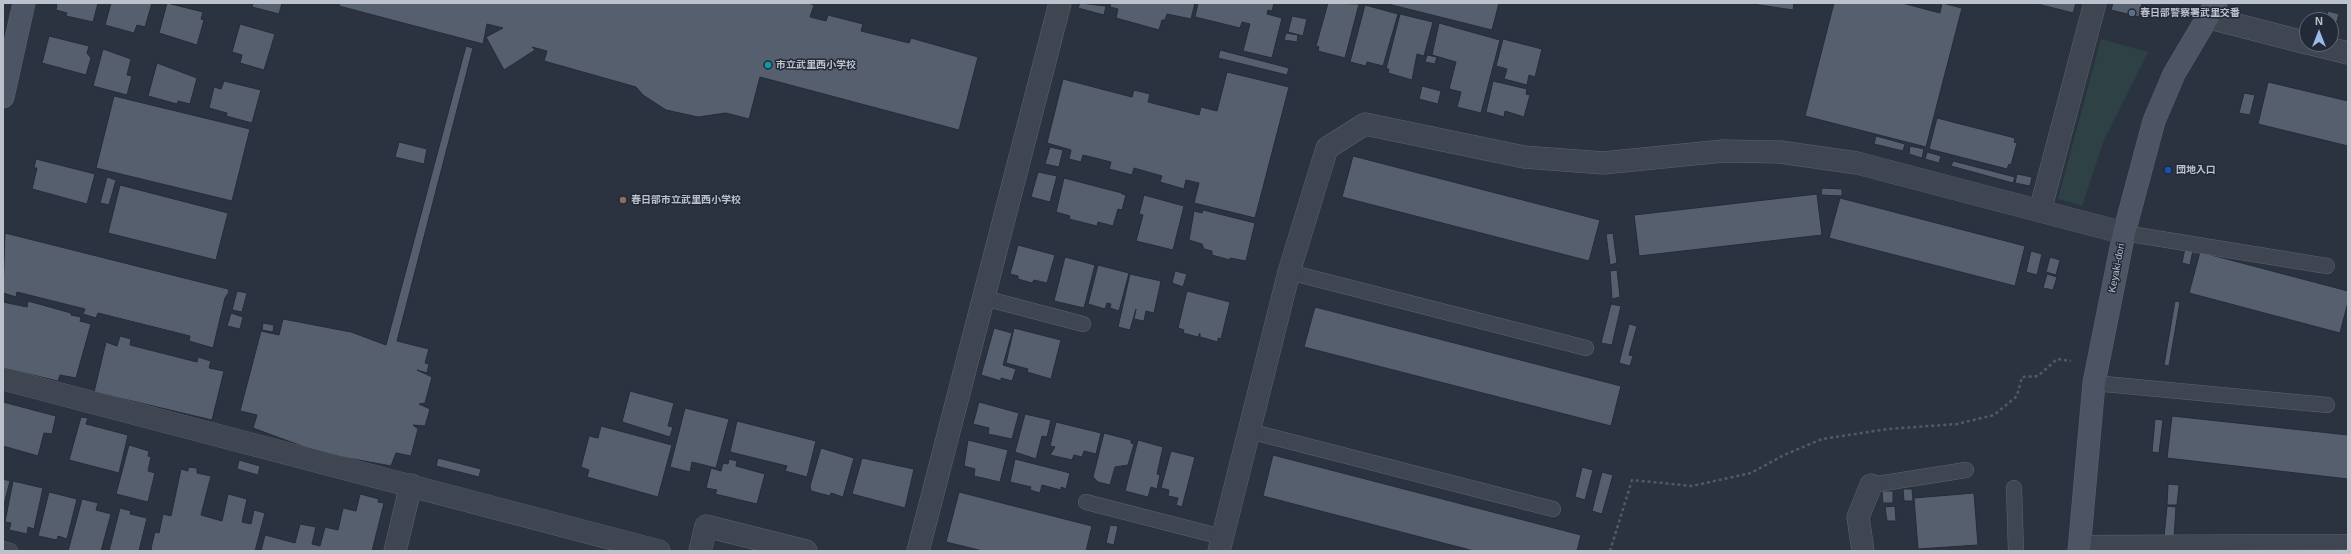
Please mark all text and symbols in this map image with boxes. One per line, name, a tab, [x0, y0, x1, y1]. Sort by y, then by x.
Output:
place label: 春日部警察署武里交番	[2140, 7, 2240, 19]
marker: 春日部警察署武里交番	[2127, 8, 2137, 18]
north arrow	[2299, 12, 2339, 52]
text: N	[2315, 15, 2323, 27]
place label: 市立武里西小学校	[776, 59, 856, 71]
marker: 市立武里西小学校	[763, 60, 773, 70]
place label: 団地入口	[2176, 164, 2216, 176]
marker: 団地入口	[2163, 165, 2173, 175]
place label: 春日部市立武里西小学校	[631, 194, 741, 206]
marker: 春日部市立武里西小学校	[618, 195, 628, 205]
street label: Keyaki-dori	[2106, 242, 2128, 294]

